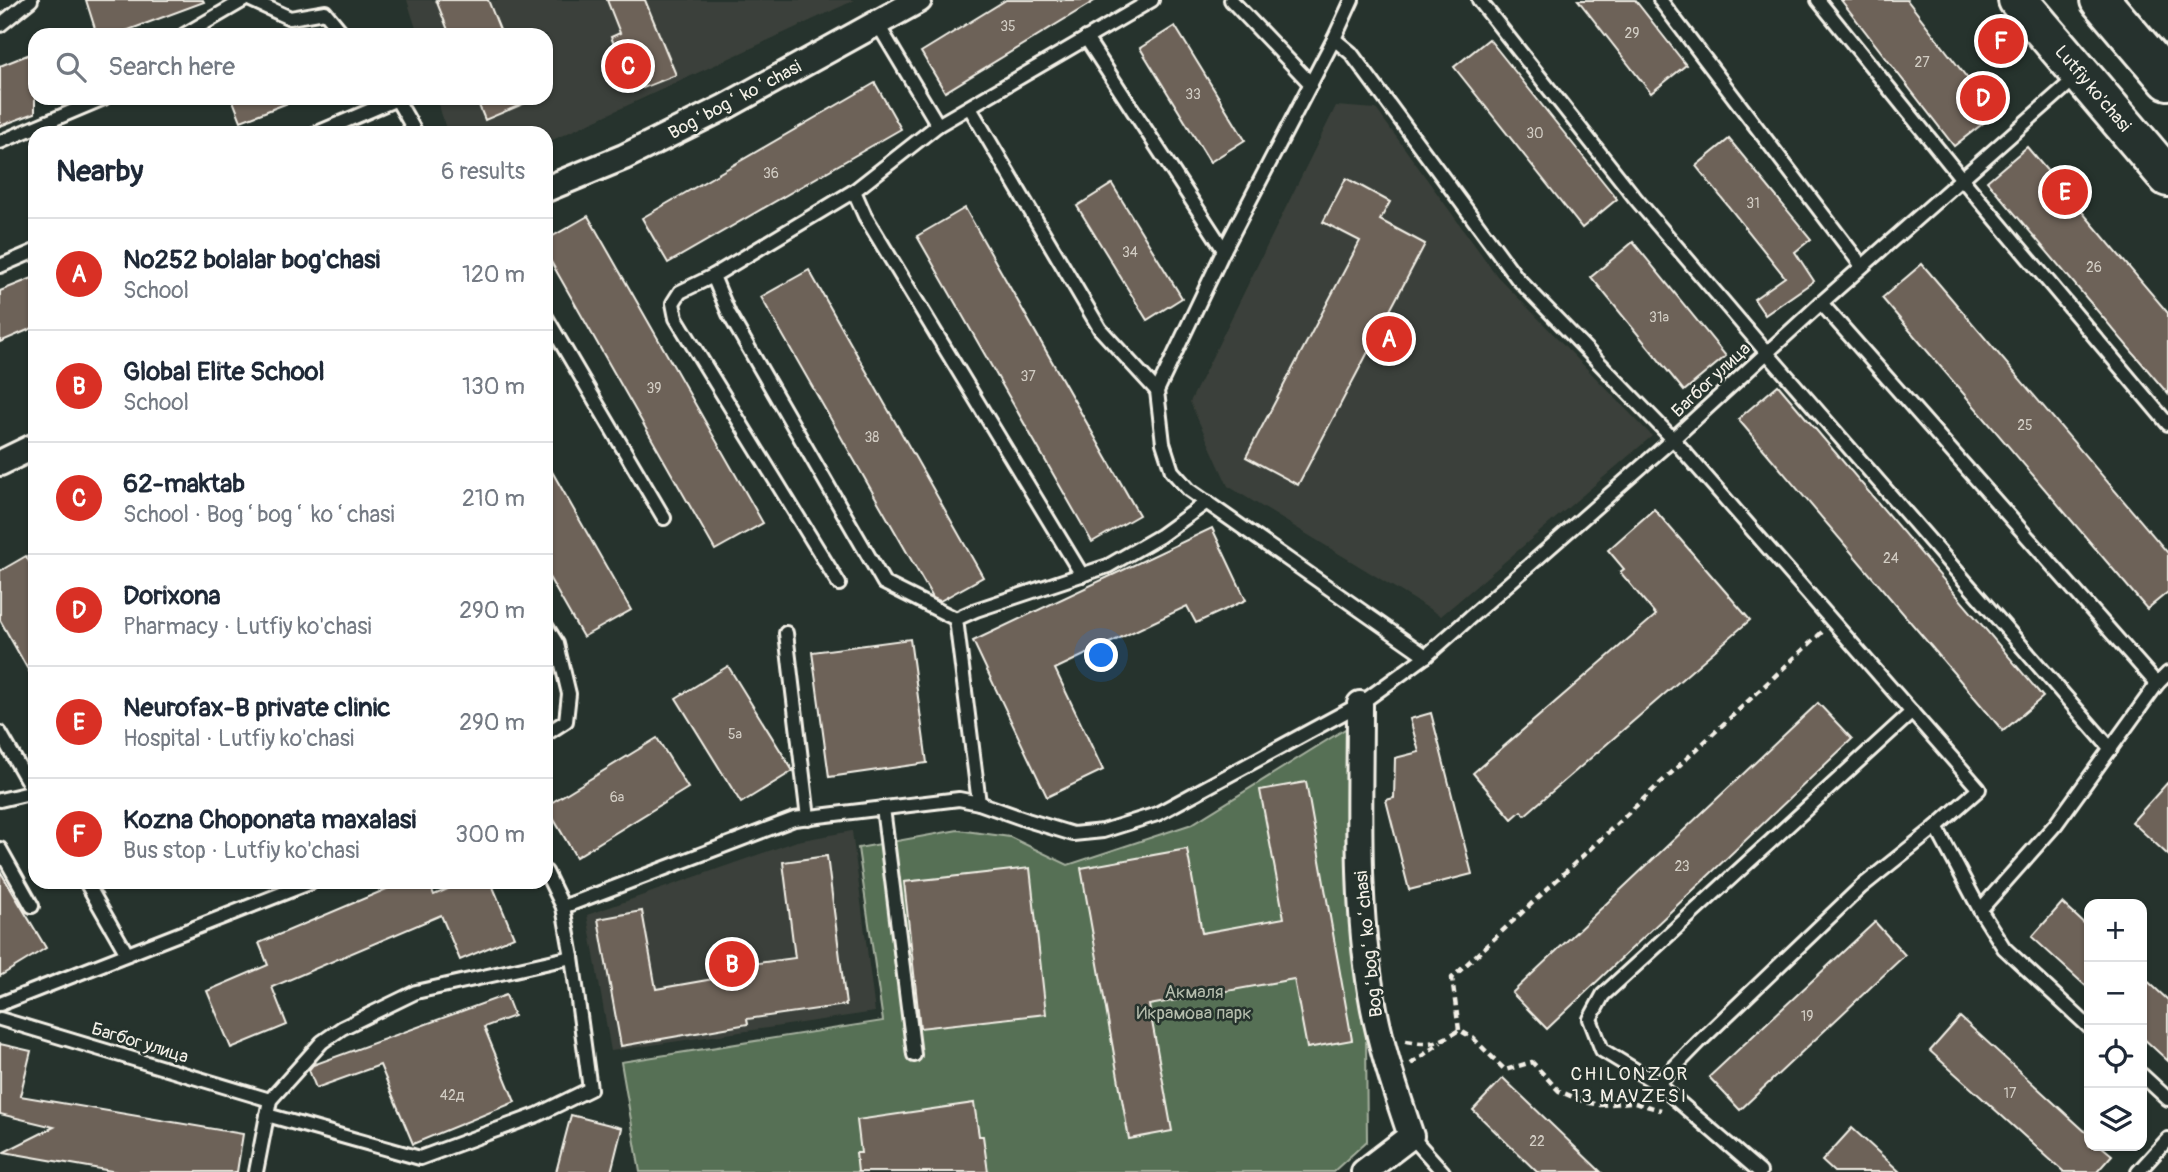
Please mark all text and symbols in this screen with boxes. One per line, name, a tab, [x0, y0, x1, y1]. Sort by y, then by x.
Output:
pin: F	[1978, 15, 2024, 67]
house number: 35	[1000, 18, 1016, 35]
house number: 29	[1624, 25, 1640, 42]
search box	[28, 28, 553, 105]
pin: C	[605, 40, 651, 92]
street label: Lutfiy ko'chasi	[2050, 40, 2136, 137]
icon: search	[52, 48, 90, 86]
text: Search here	[108, 51, 235, 83]
house number: 27	[1914, 54, 1930, 71]
street label: Bogʻbogʻ koʻchasi	[665, 55, 805, 145]
pin: D	[1960, 72, 2006, 124]
house number: 33	[1185, 86, 1201, 103]
house number: 30	[1526, 125, 1544, 142]
text: Nearby	[56, 153, 143, 190]
text: 6 results	[441, 157, 525, 186]
house number: 36	[763, 165, 779, 182]
pin: E	[2042, 166, 2088, 218]
house number: 31	[1746, 195, 1760, 212]
text: №252 bolalar bog'chasi	[123, 244, 380, 276]
house number: 34	[1122, 244, 1138, 261]
house number: 26	[2086, 259, 2102, 276]
text: A	[72, 260, 86, 289]
text: 120 m	[462, 260, 525, 289]
text: School	[123, 276, 189, 305]
house number: 31а	[1649, 309, 1669, 326]
pin: A	[1366, 313, 1412, 365]
street label: Багбог улица	[1667, 337, 1755, 423]
text: Global Elite School	[123, 356, 325, 388]
house number: 37	[1020, 368, 1036, 385]
text: B	[72, 372, 86, 401]
text: 130 m	[462, 372, 525, 401]
house number: 39	[646, 380, 662, 397]
text: School	[123, 388, 189, 417]
house number: 25	[2017, 417, 2033, 434]
house number: 38	[865, 429, 879, 446]
text: 62-maktab	[123, 468, 245, 500]
text: C	[72, 484, 86, 513]
text: 210 m	[462, 484, 525, 513]
text: School · Bogʻbogʻ koʻchasi	[123, 500, 395, 529]
house number: 24	[1883, 550, 1899, 567]
text: Dorixona	[123, 580, 221, 612]
text: D	[72, 596, 86, 625]
text: 290 m	[459, 596, 525, 625]
text: Pharmacy · Lutfiy ko'chasi	[123, 612, 372, 641]
your location	[1084, 638, 1118, 672]
text: Neurofax-B private clinic	[123, 692, 390, 724]
text: E	[73, 708, 85, 737]
text: 290 m	[459, 708, 525, 737]
text: Hospital · Lutfiy ko'chasi	[123, 724, 354, 753]
house number: 5а	[728, 726, 742, 743]
house number: 6а	[610, 789, 624, 806]
text: Kozna Choponata maxalasi	[123, 804, 416, 836]
text: F	[72, 820, 86, 849]
text: 300 m	[455, 820, 525, 849]
text: Bus stop · Lutfiy ko'chasi	[123, 836, 359, 865]
house number: 23	[1674, 858, 1690, 875]
street label: Bogʻbogʻ koʻchasi	[1350, 870, 1388, 1018]
map controls	[2084, 899, 2147, 1151]
button: +	[2084, 899, 2147, 962]
pin: B	[709, 938, 755, 990]
button: −	[2084, 962, 2147, 1025]
park label: Акмаля Икрамова парк	[1137, 981, 1251, 1025]
house number: 19	[1801, 1008, 1813, 1025]
street label: Багбог улица	[89, 1017, 191, 1069]
button: locate	[2084, 1025, 2147, 1088]
district label: CHILONZOR 13 MAVZESI	[1571, 1062, 1689, 1108]
house number: 17	[2004, 1085, 2017, 1102]
house number: 42д	[440, 1087, 465, 1104]
button: layers	[2084, 1088, 2147, 1151]
house number: 22	[1529, 1133, 1545, 1150]

